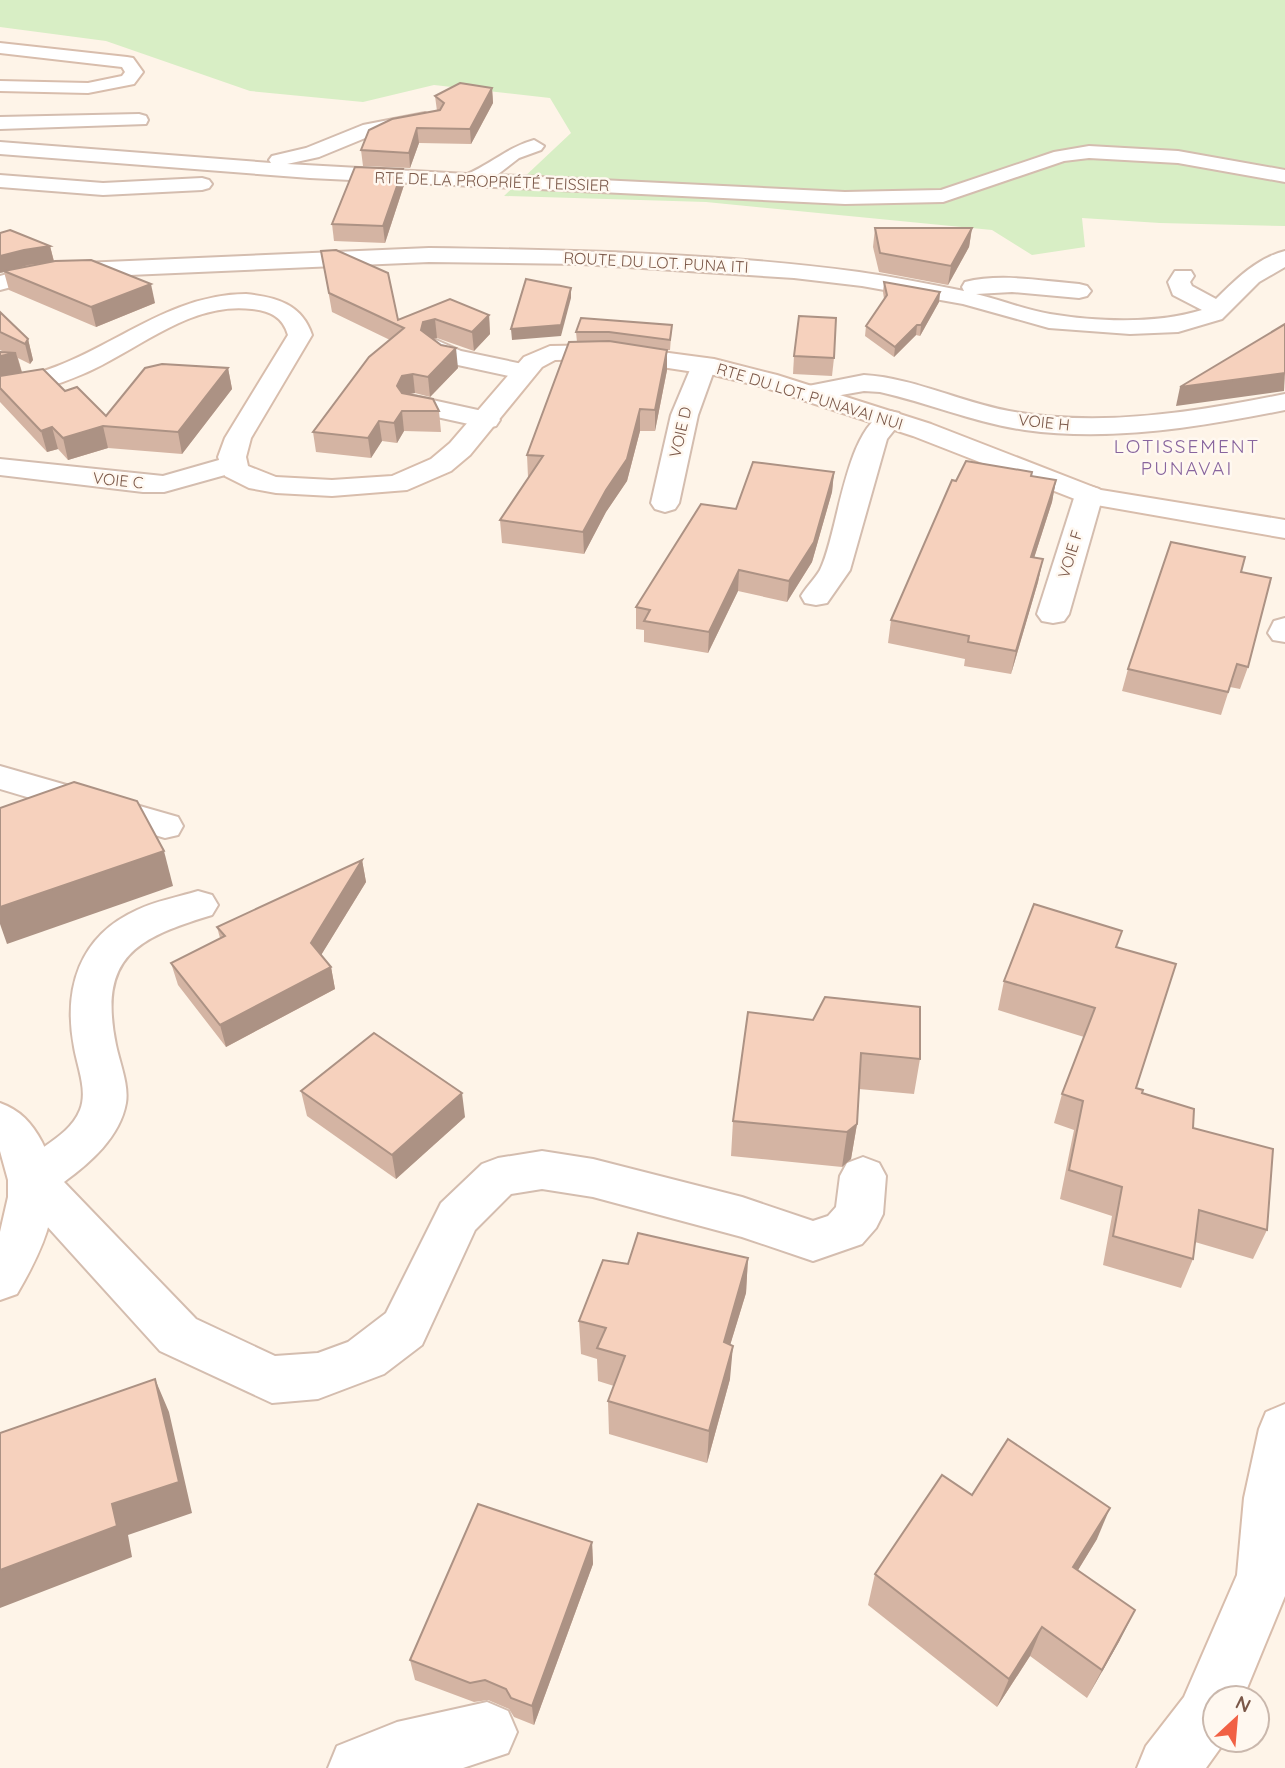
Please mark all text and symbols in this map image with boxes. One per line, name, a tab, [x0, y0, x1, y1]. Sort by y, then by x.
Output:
street label: RTE DE LA PROPRIÉTÉ TEISSIER	[374, 167, 610, 195]
street label: ROUTE DU LOT. PUNA ITI	[563, 247, 749, 277]
street label: RTE DU LOT. PUNAVAI NUI	[714, 358, 906, 434]
street label: VOIE D	[664, 405, 696, 459]
street label: VOIE H	[1017, 409, 1071, 435]
district label: LOTISSEMENT PUNAVAI	[1114, 434, 1260, 480]
street label: VOIE C	[92, 467, 144, 493]
street label: VOIE F	[1053, 528, 1087, 580]
north arrow	[1201, 1684, 1271, 1754]
text: N	[1232, 1690, 1255, 1718]

